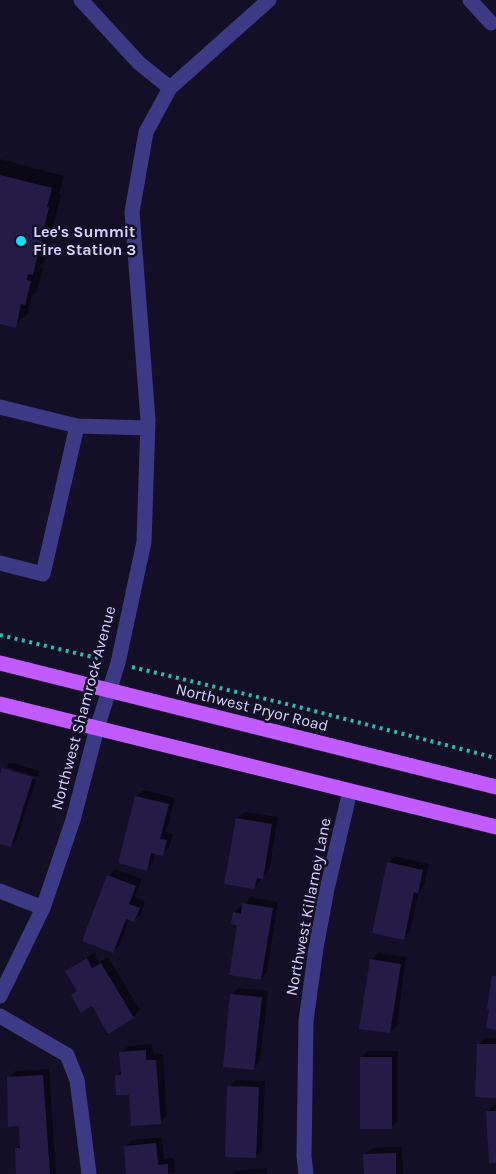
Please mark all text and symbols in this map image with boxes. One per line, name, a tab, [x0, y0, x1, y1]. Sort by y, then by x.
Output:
place label: Lee's Summit Fire Station 3	[33, 222, 136, 260]
marker: Lee's Summit Fire Station 3	[14, 234, 28, 248]
street label: Northwest Shamrock Avenue	[47, 604, 121, 812]
street label: Northwest Pryor Road	[174, 680, 330, 736]
street label: Northwest Killarney Lane	[282, 817, 336, 997]

